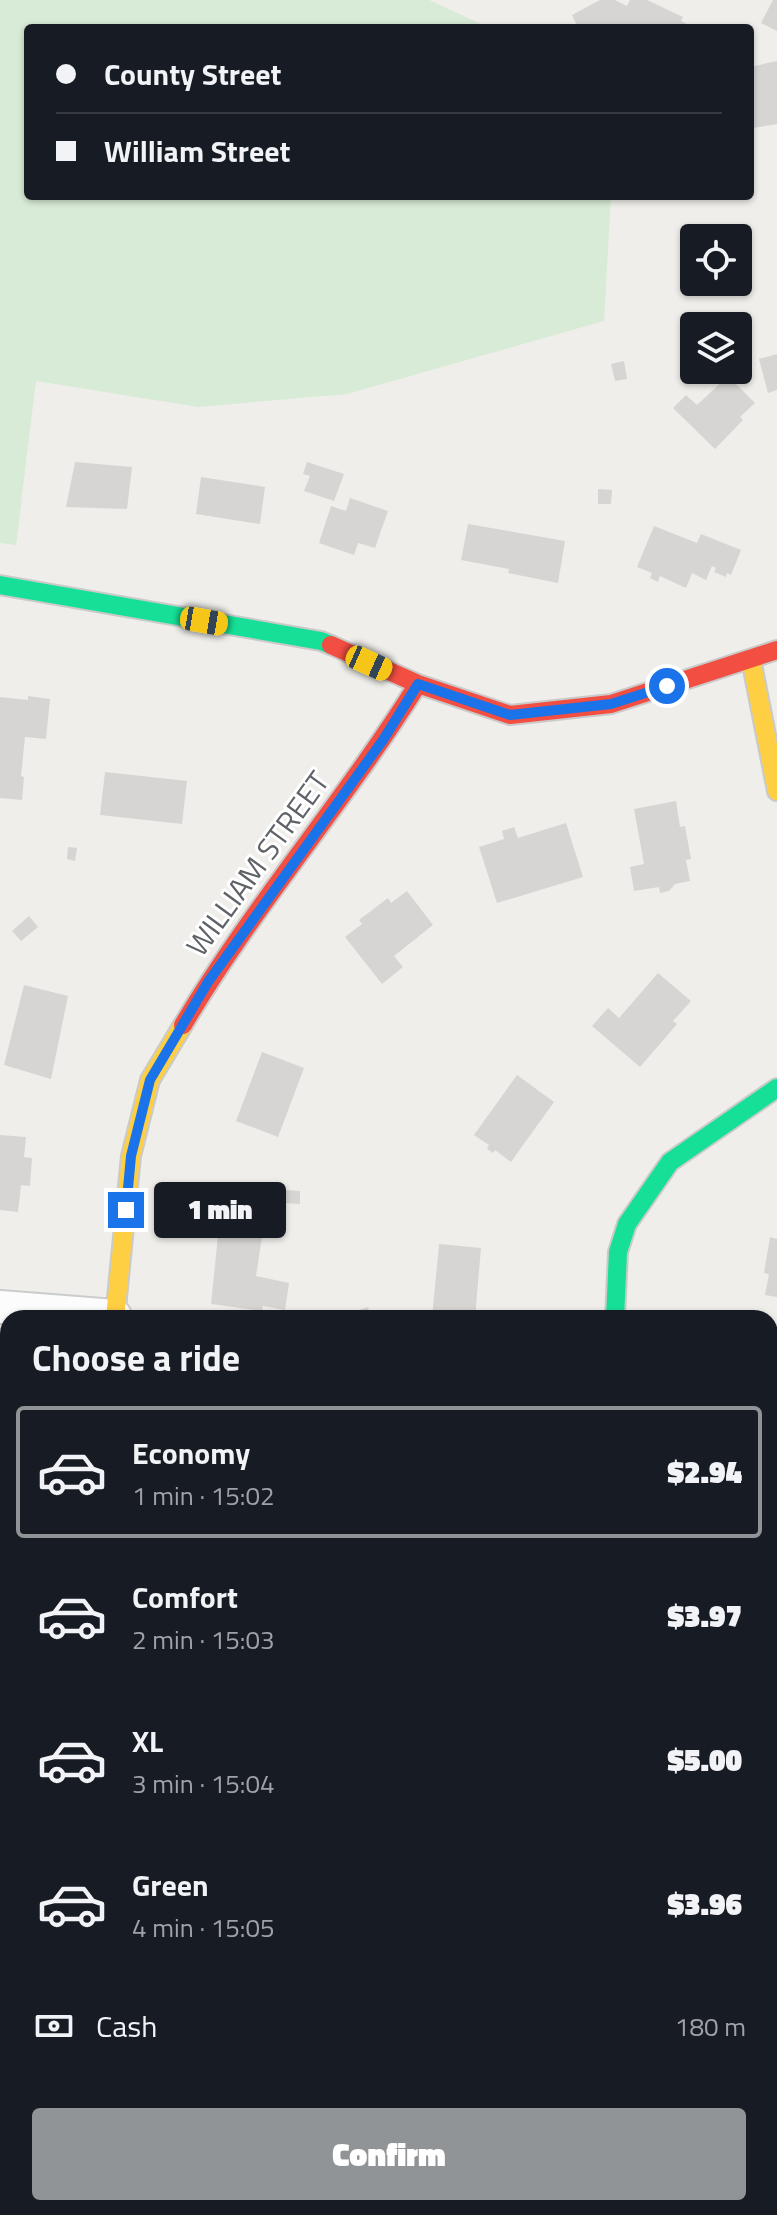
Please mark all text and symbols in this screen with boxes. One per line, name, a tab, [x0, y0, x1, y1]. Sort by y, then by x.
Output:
text: County Street	[104, 51, 281, 97]
text: William Street	[104, 128, 290, 174]
map controls	[680, 224, 752, 384]
button: locate	[680, 224, 752, 296]
button: layers	[680, 312, 752, 384]
car	[178, 605, 230, 637]
car	[342, 642, 396, 684]
route start	[649, 668, 685, 704]
street label: WILLIAM STREET	[174, 761, 340, 966]
callout: 1 min	[154, 1182, 286, 1238]
text: 1 min	[188, 1190, 252, 1229]
route end	[108, 1192, 144, 1228]
text: Choose a ride	[32, 1330, 240, 1385]
text: Economy	[132, 1430, 250, 1476]
icon: car	[36, 1436, 108, 1508]
text: $2.94	[668, 1449, 742, 1495]
text: 1 min · 15:02	[132, 1476, 275, 1515]
text: Comfort	[132, 1574, 238, 1620]
icon: car	[36, 1580, 108, 1652]
text: $3.97	[668, 1593, 742, 1639]
text: 2 min · 15:03	[132, 1620, 275, 1659]
text: XL	[132, 1718, 163, 1764]
icon: car	[36, 1724, 108, 1796]
text: $5.00	[668, 1737, 742, 1783]
text: 3 min · 15:04	[132, 1764, 275, 1803]
text: Green	[132, 1862, 209, 1908]
icon: car	[36, 1868, 108, 1940]
text: $3.96	[668, 1881, 742, 1927]
text: 4 min · 15:05	[132, 1908, 275, 1947]
text: Cash	[96, 2003, 157, 2049]
icon: cash	[32, 2004, 76, 2048]
text: 180 m	[675, 2007, 746, 2046]
button: Confirm	[32, 2108, 746, 2200]

